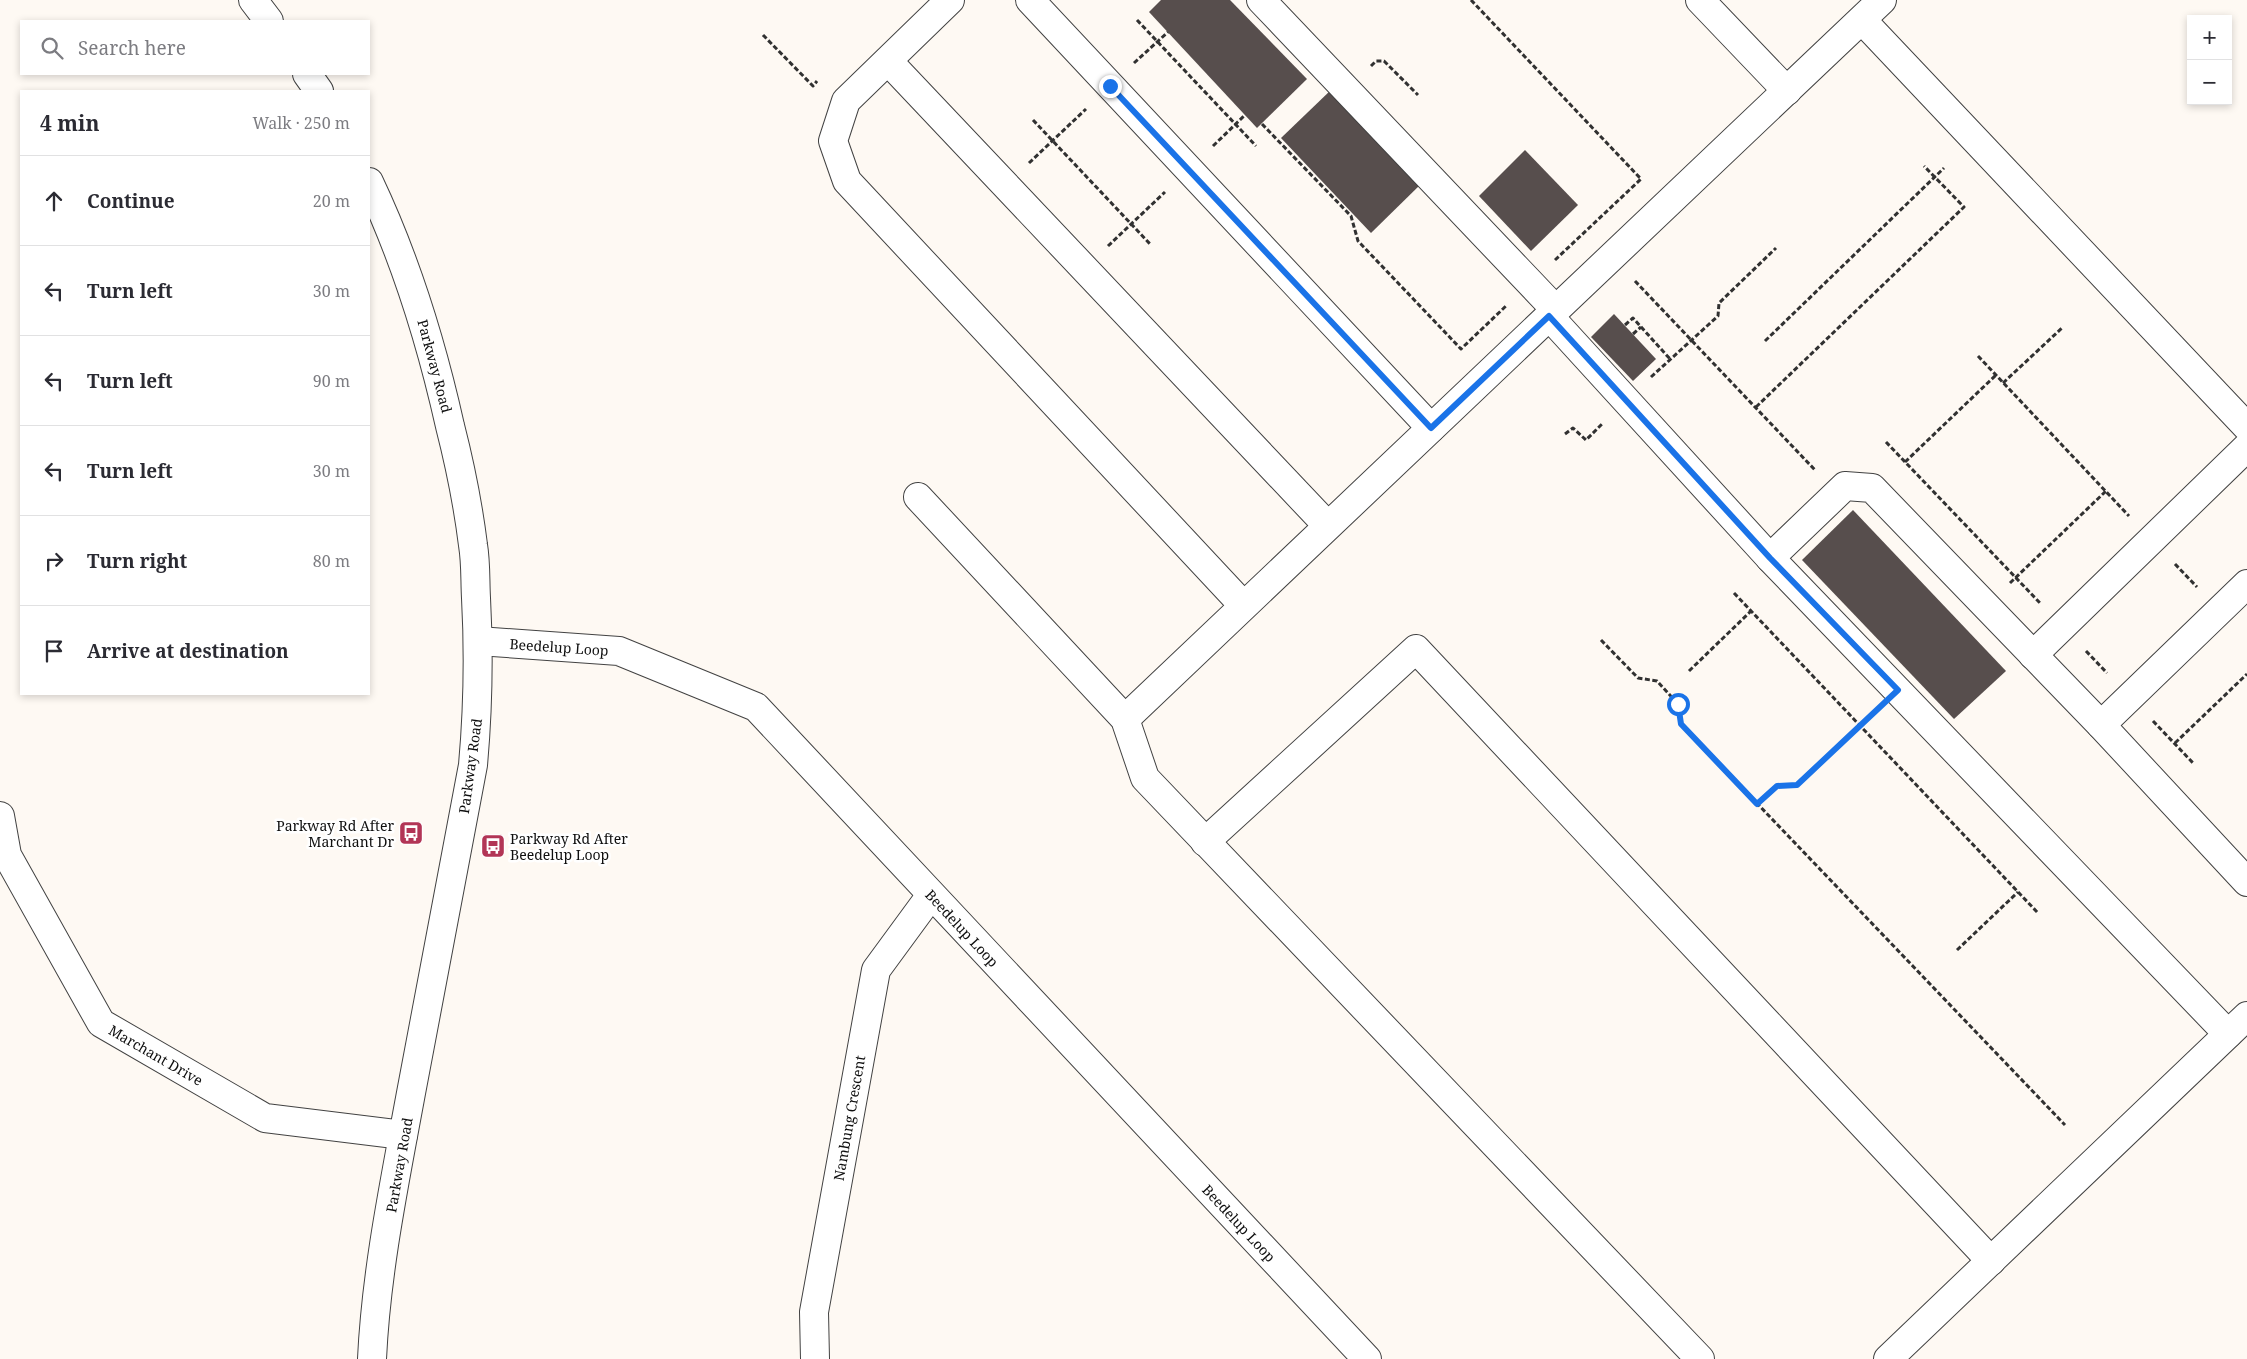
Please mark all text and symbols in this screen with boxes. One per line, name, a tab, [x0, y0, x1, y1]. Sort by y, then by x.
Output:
map controls	[2187, 15, 2232, 105]
button: +	[2187, 15, 2232, 60]
search box	[20, 20, 370, 75]
icon: search	[38, 34, 66, 62]
text: Search here	[78, 35, 186, 61]
button: −	[2187, 60, 2232, 105]
route end	[1099, 75, 1122, 98]
text: 4 min	[40, 109, 99, 137]
text: Walk · 250 m	[253, 112, 350, 134]
icon: ahead	[40, 187, 68, 215]
text: Continue	[87, 188, 175, 214]
text: 20 m	[313, 190, 350, 212]
icon: left	[40, 277, 68, 305]
text: Turn left	[87, 278, 173, 304]
text: 30 m	[313, 280, 350, 302]
street label: Parkway Road	[413, 317, 457, 415]
icon: left	[40, 367, 68, 395]
text: Turn left	[87, 368, 173, 394]
text: 90 m	[313, 370, 350, 392]
icon: left	[40, 457, 68, 485]
text: Turn left	[87, 458, 173, 484]
text: 30 m	[313, 460, 350, 482]
icon: right	[40, 547, 68, 575]
text: Turn right	[87, 548, 187, 574]
text: 80 m	[313, 550, 350, 572]
street label: Beedelup Loop	[509, 634, 609, 660]
icon: arrive	[40, 637, 68, 665]
text: Arrive at destination	[87, 638, 289, 664]
route start	[1667, 693, 1690, 716]
street label: Parkway Road	[454, 717, 486, 815]
place label: Parkway Rd After Marchant Dr	[276, 816, 394, 851]
bus stop icon: Parkway Rd After Marchant Dr	[398, 820, 424, 846]
place label: Parkway Rd After Beedelup Loop	[510, 829, 628, 864]
bus stop icon: Parkway Rd After Beedelup Loop	[480, 833, 506, 859]
street label: Beedelup Loop	[921, 885, 1003, 971]
street label: Marchant Drive	[105, 1020, 207, 1090]
street label: Nambung Crescent	[829, 1054, 869, 1182]
street label: Parkway Road	[381, 1116, 417, 1214]
street label: Beedelup Loop	[1198, 1180, 1280, 1266]

